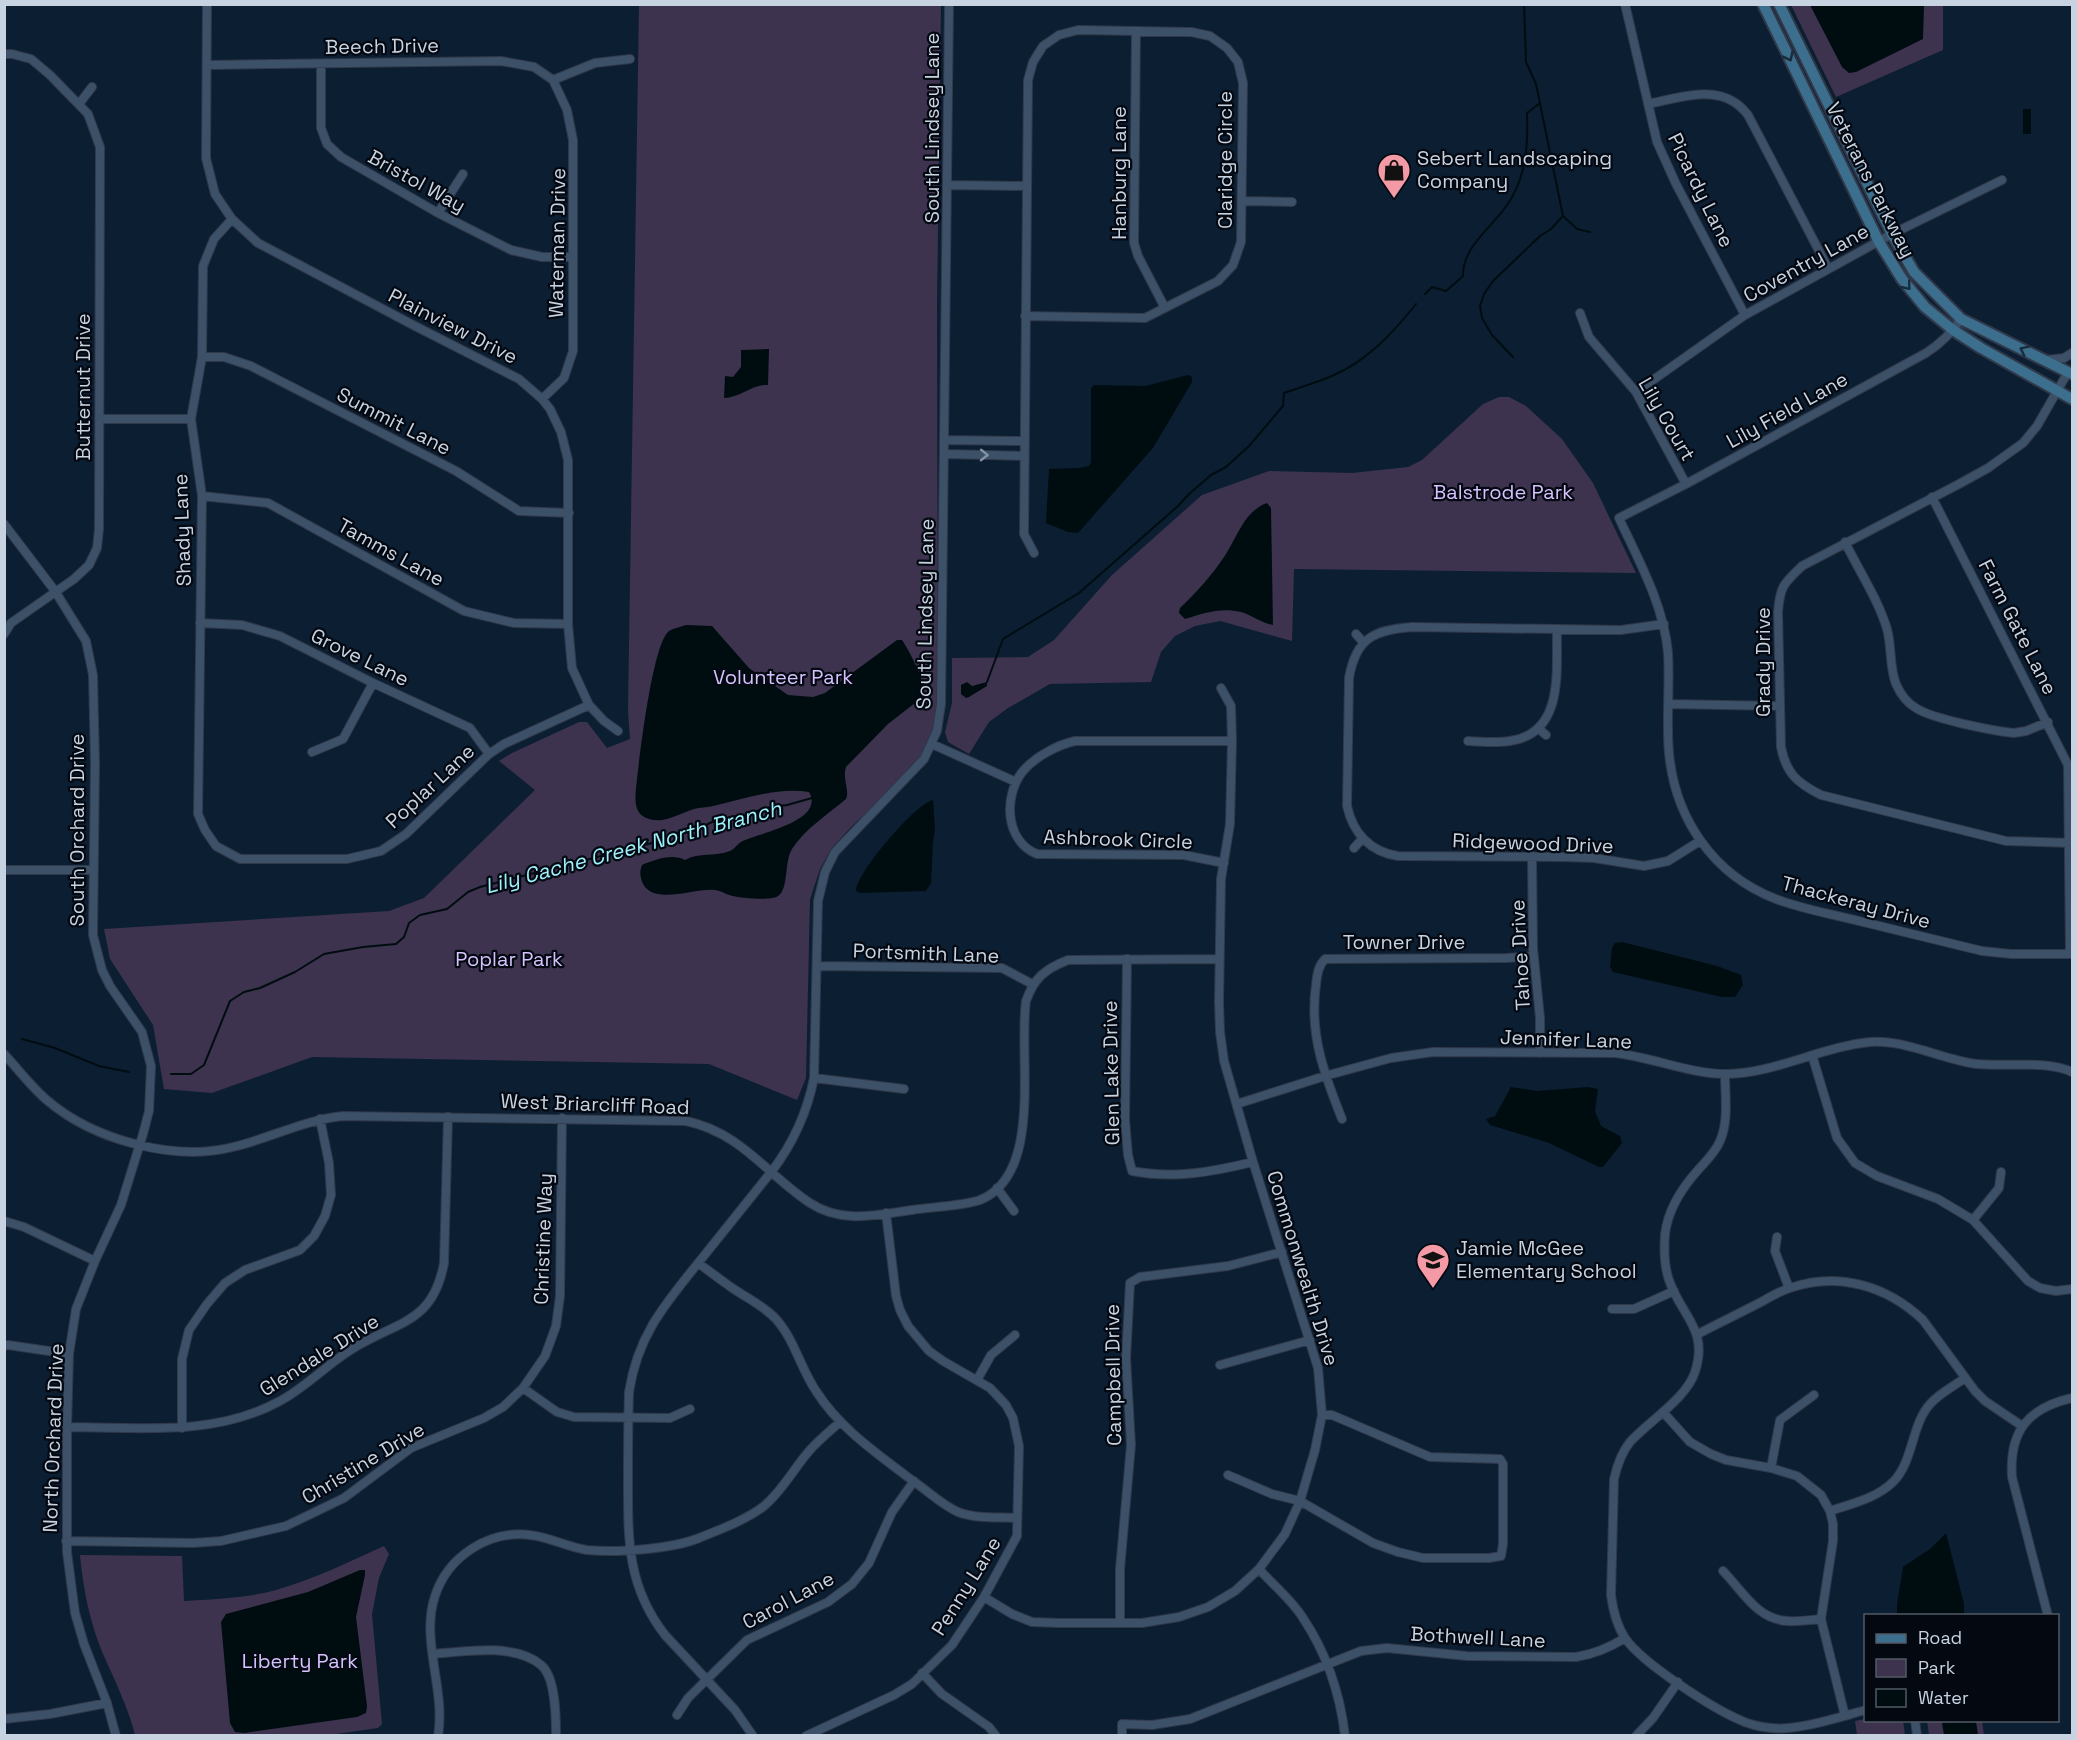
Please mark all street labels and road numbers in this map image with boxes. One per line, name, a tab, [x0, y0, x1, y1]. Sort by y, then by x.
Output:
street label: Beech Drive	[325, 32, 439, 60]
street label: South Lindsey Lane	[919, 33, 945, 223]
street label: Claridge Circle	[1212, 91, 1238, 229]
street label: Veterans Parkway	[1821, 98, 1921, 262]
street label: Hanburg Lane	[1106, 106, 1132, 240]
street label: Picardy Lane	[1662, 128, 1740, 252]
street label: Bristol Way	[364, 143, 470, 219]
street label: Waterman Drive	[543, 168, 571, 318]
street label: Coventry Lane	[1739, 218, 1873, 308]
street label: Plainview Drive	[384, 282, 522, 370]
street label: Butternut Drive	[70, 313, 96, 461]
street label: Lily Field Lane	[1722, 366, 1852, 454]
street label: Lily Court	[1633, 373, 1701, 465]
street label: Summit Lane	[333, 381, 455, 461]
street label: Shady Lane	[167, 473, 197, 587]
street label: Tamms Lane	[333, 512, 449, 592]
street label: South Lindsey Lane	[910, 518, 940, 710]
street label: Farm Gate Lane	[1973, 555, 2063, 699]
street label: Grady Drive	[1750, 607, 1776, 717]
street label: Grove Lane	[307, 622, 413, 692]
street label: South Orchard Drive	[64, 734, 90, 926]
street label: Poplar Lane	[380, 738, 480, 834]
street label: Ashbrook Circle	[1043, 823, 1193, 855]
street label: Ridgewood Drive	[1452, 827, 1614, 859]
street label: Thackeray Drive	[1779, 870, 1933, 934]
street label: Tahoe Drive	[1504, 899, 1536, 1011]
street label: Towner Drive	[1343, 929, 1465, 955]
street label: Portsmith Lane	[852, 937, 1000, 969]
street label: Glen Lake Drive	[1097, 1000, 1125, 1146]
street label: Jennifer Lane	[1500, 1024, 1632, 1054]
street label: West Briarcliff Road	[500, 1088, 690, 1120]
street label: Commonwealth Drive	[1261, 1167, 1345, 1369]
street label: Christine Way	[528, 1173, 558, 1305]
street label: Campbell Drive	[1099, 1304, 1127, 1446]
street label: Glendale Drive	[254, 1308, 384, 1402]
street label: North Orchard Drive	[37, 1343, 69, 1533]
street label: Christine Drive	[297, 1416, 429, 1510]
street label: Penny Lane	[925, 1532, 1007, 1640]
street label: Carol Lane	[738, 1565, 838, 1635]
street label: Bothwell Lane	[1410, 1620, 1546, 1654]

